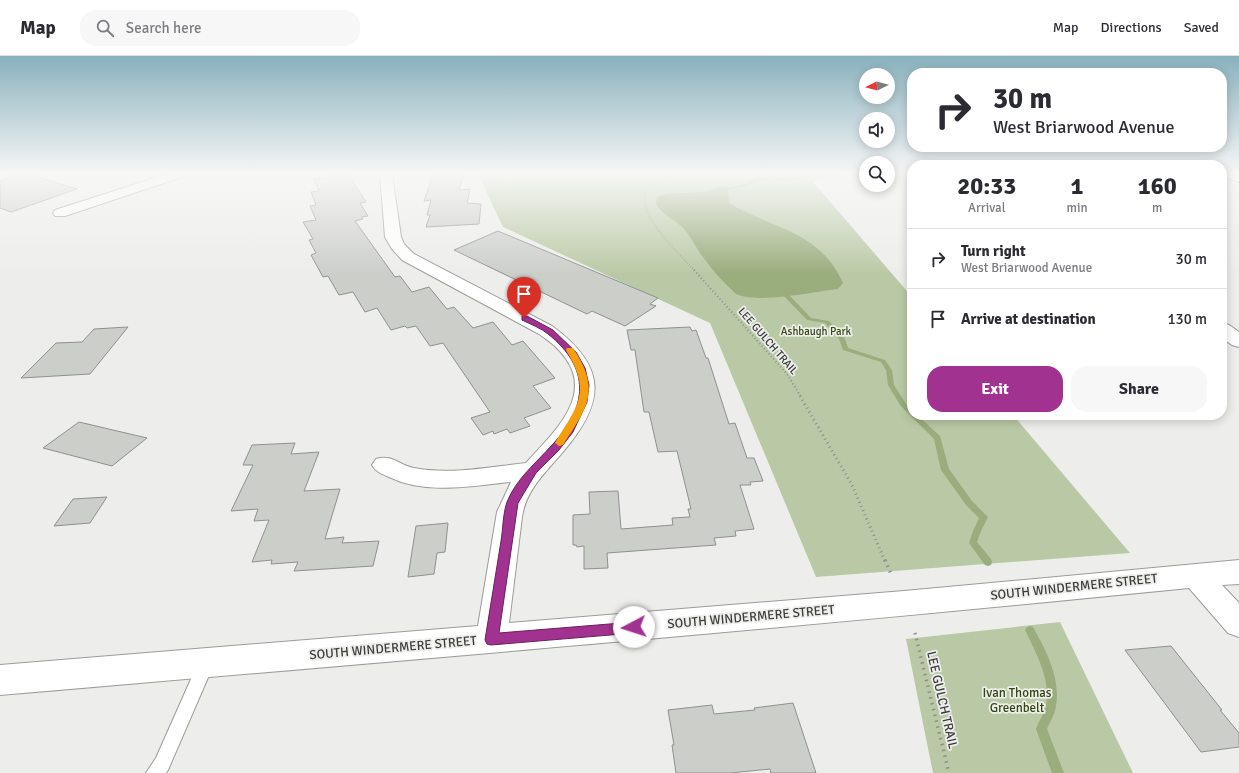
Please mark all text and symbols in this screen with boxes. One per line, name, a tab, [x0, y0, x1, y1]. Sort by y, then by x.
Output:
search box	[80, 10, 360, 46]
text: Map	[20, 16, 56, 40]
icon: search	[94, 17, 116, 39]
text: Search here	[126, 19, 201, 37]
text: Map	[1053, 19, 1079, 36]
text: Directions	[1101, 19, 1162, 36]
text: Saved	[1184, 19, 1219, 36]
north arrow	[859, 68, 895, 104]
map controls	[859, 68, 895, 192]
text: 30 m	[993, 82, 1052, 116]
icon: right	[927, 84, 979, 136]
button: sound	[859, 112, 895, 148]
text: West Briarwood Avenue	[993, 116, 1175, 138]
button: search	[859, 156, 895, 192]
text: 20:33	[957, 171, 1016, 201]
text: 1	[1071, 171, 1083, 201]
text: 160	[1138, 171, 1177, 201]
text: Arrival	[968, 200, 1005, 216]
text: min	[1067, 200, 1088, 216]
text: m	[1152, 200, 1162, 216]
text: Turn right	[961, 242, 1026, 260]
icon: right	[927, 248, 949, 270]
text: 30 m	[1176, 250, 1207, 268]
text: West Briarwood Avenue	[961, 260, 1092, 276]
pin	[507, 277, 541, 318]
icon: arrive	[513, 283, 535, 305]
street label: LEE GULCH TRAIL	[735, 305, 801, 377]
icon: arrive	[927, 308, 949, 330]
text: Arrive at destination	[961, 310, 1096, 328]
text: 130 m	[1167, 310, 1207, 328]
park label: Ashbaugh Park	[781, 325, 852, 338]
button: Exit	[927, 366, 1063, 412]
button: Share	[1071, 366, 1207, 412]
street label: SOUTH WINDERMERE STREET	[990, 570, 1159, 604]
street label: SOUTH WINDERMERE STREET	[667, 602, 836, 632]
position arrow	[613, 606, 655, 648]
street label: SOUTH WINDERMERE STREET	[309, 633, 478, 663]
street label: LEE GULCH TRAIL	[923, 650, 961, 751]
park label: Ivan Thomas Greenbelt	[982, 685, 1052, 716]

